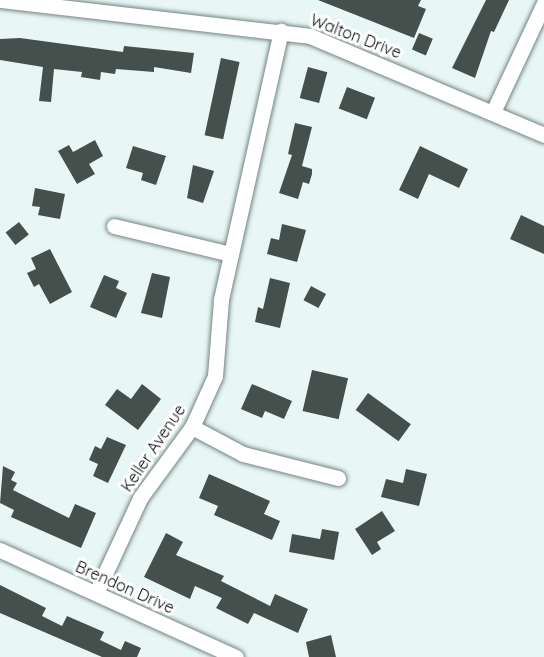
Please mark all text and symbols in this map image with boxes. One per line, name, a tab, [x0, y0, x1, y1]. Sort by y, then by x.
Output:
street label: Walton Drive	[308, 10, 404, 62]
street label: Keller Avenue	[117, 401, 189, 495]
street label: Brendon Drive	[73, 557, 177, 617]

